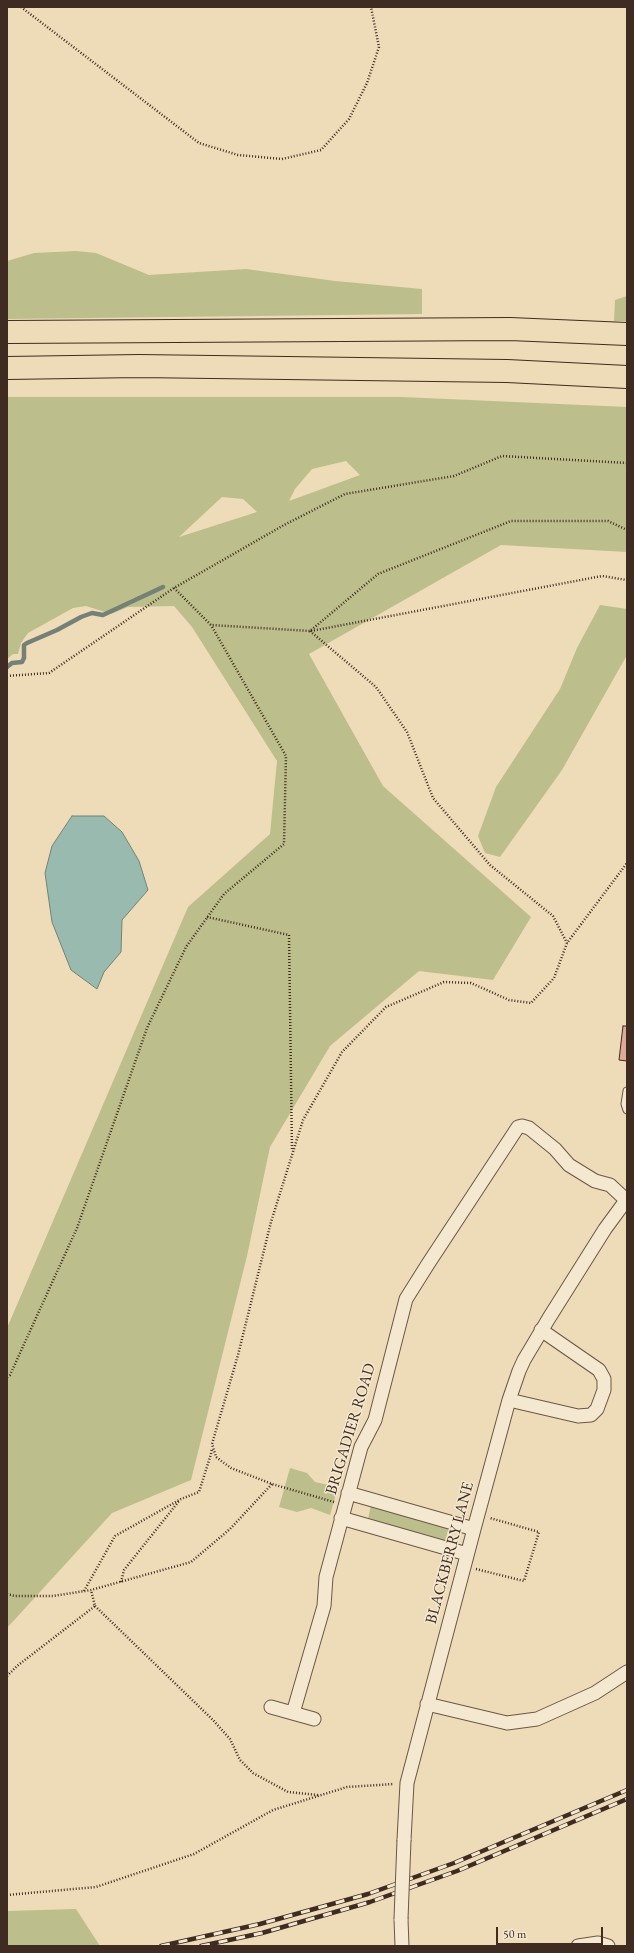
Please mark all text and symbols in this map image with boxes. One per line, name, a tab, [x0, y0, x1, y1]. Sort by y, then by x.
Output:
street label: BRIGADIER ROAD	[322, 1361, 380, 1497]
street label: BLACKBERRY LANE	[422, 1480, 478, 1626]
scale bar	[498, 1919, 605, 1945]
text: 50 m	[503, 1926, 526, 1942]

